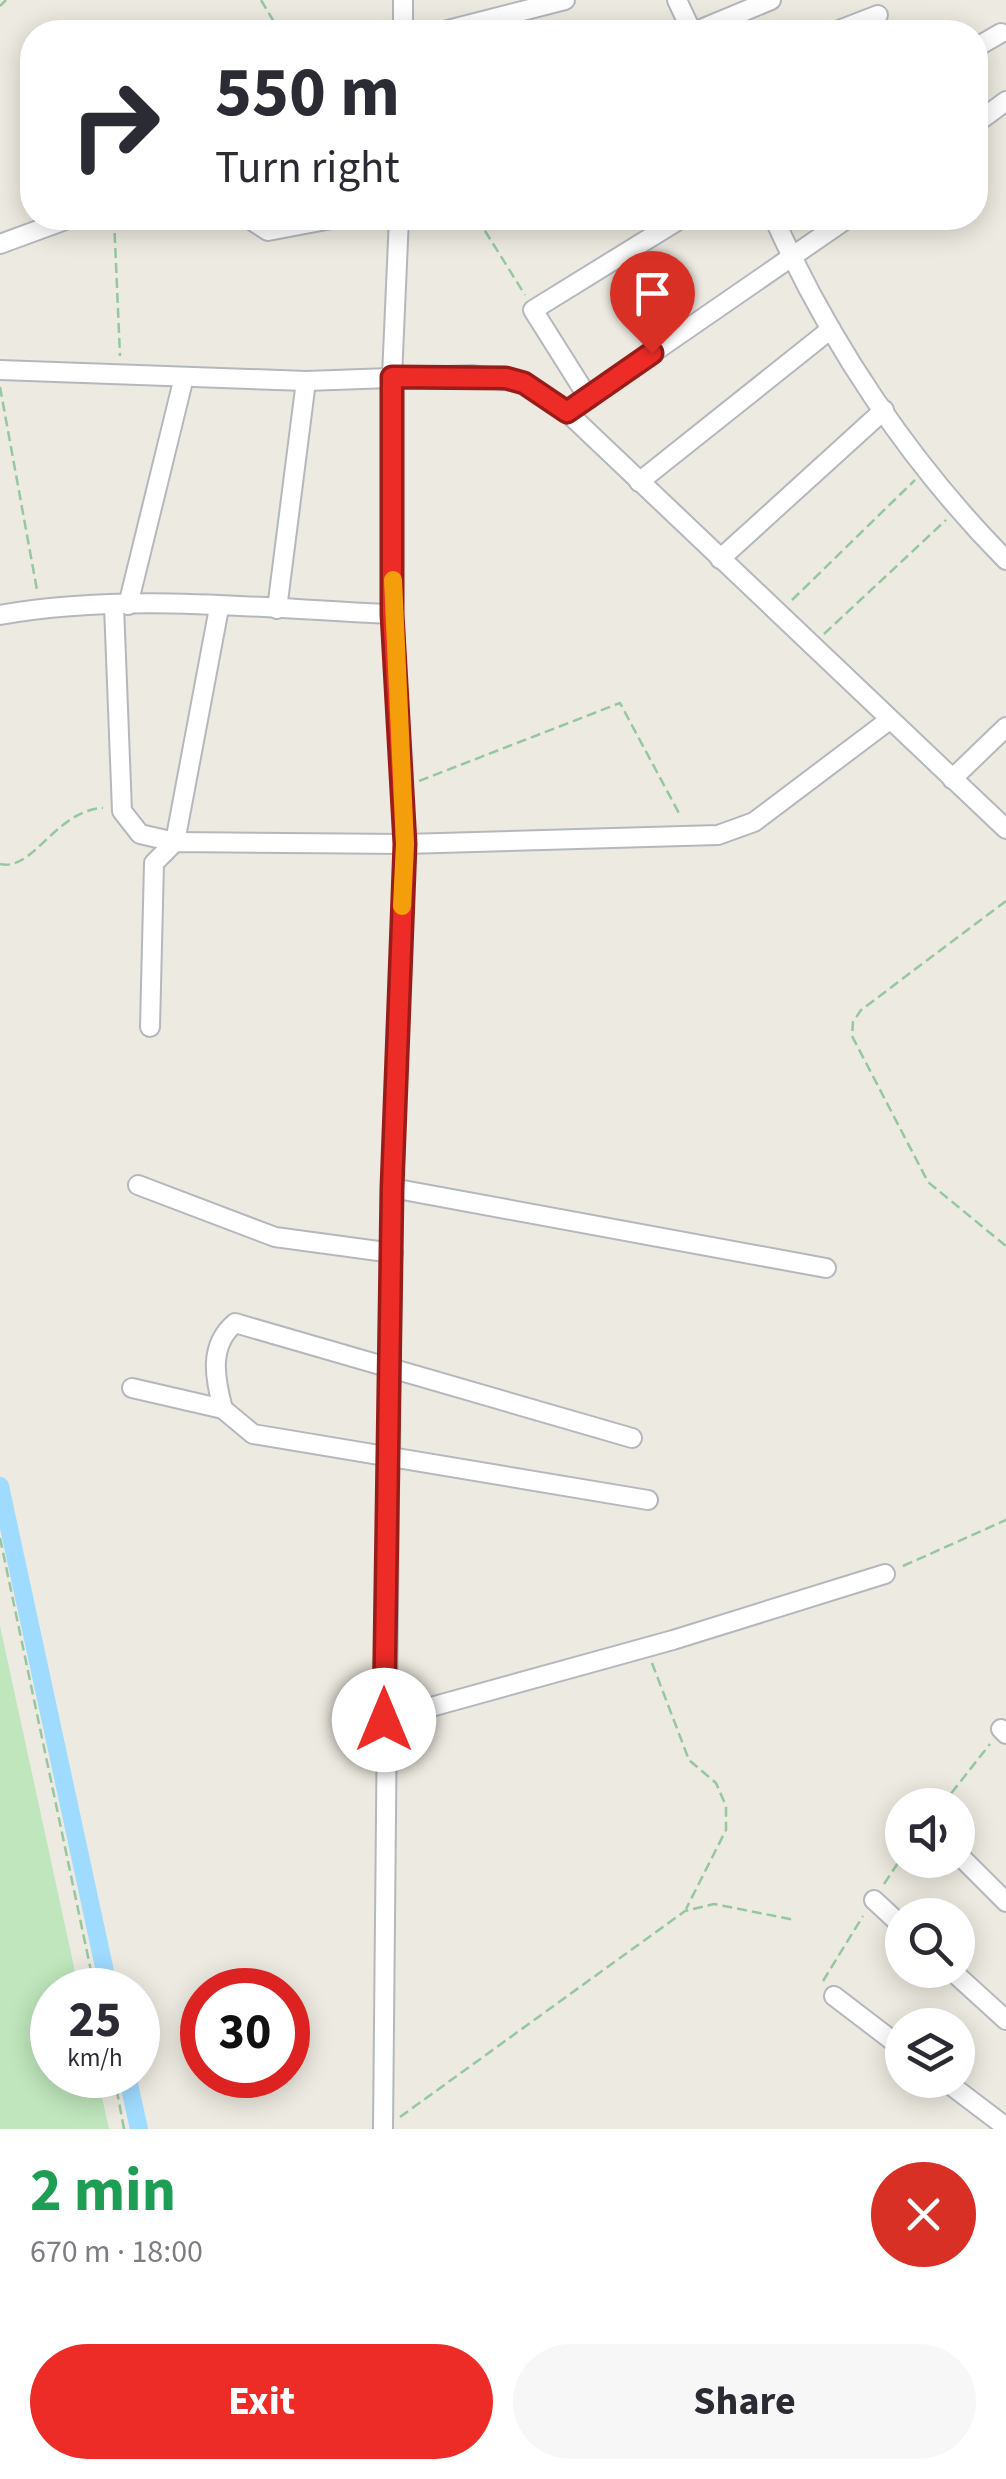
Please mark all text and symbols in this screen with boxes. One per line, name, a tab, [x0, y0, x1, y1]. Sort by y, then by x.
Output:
text: 550 m	[215, 43, 400, 143]
icon: right	[50, 60, 180, 190]
text: Turn right	[215, 136, 400, 200]
pin	[610, 251, 695, 354]
icon: arrive	[625, 266, 680, 321]
position arrow	[332, 1668, 436, 1772]
map controls	[885, 1788, 975, 2098]
button: sound	[885, 1788, 975, 1878]
button: search	[885, 1898, 975, 1988]
speed limit sign: 30	[180, 1968, 310, 2098]
text: 25	[69, 1985, 121, 2056]
button: layers	[885, 2008, 975, 2098]
text: km/h	[67, 2040, 123, 2076]
text: 2 min	[30, 2149, 176, 2234]
button: close	[871, 2162, 976, 2267]
text: 670 m · 18:00	[30, 2229, 203, 2275]
button: Exit	[30, 2344, 493, 2459]
button: Share	[513, 2344, 976, 2459]

